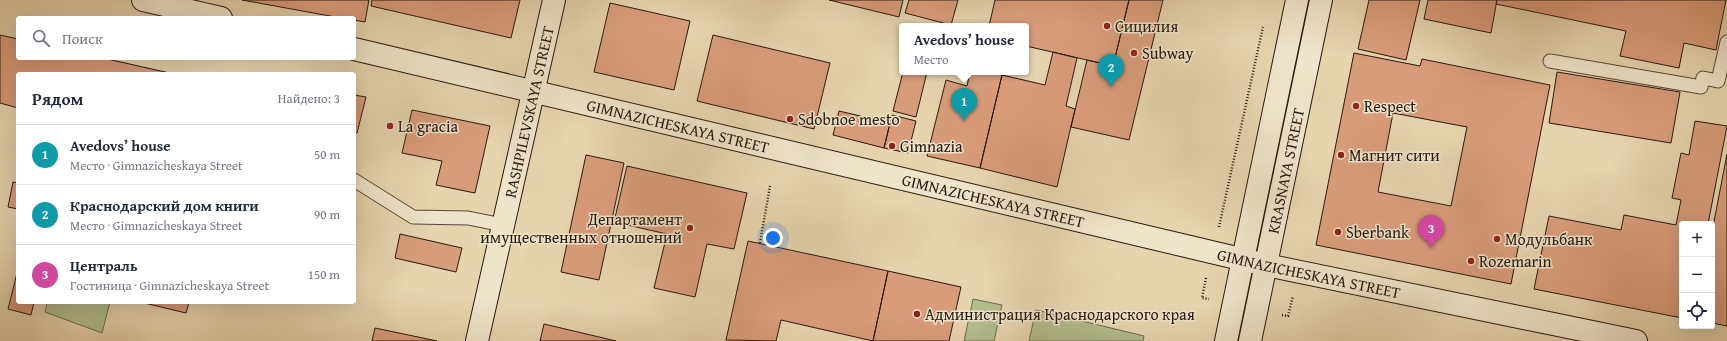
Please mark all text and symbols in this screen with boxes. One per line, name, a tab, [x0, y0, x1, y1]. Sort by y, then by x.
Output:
place label: Сицилия	[1115, 14, 1178, 38]
search box	[16, 16, 356, 60]
marker: Сицилия	[1102, 21, 1112, 31]
street label: RASHPILEVSKAYA STREET	[498, 23, 560, 200]
popup	[899, 23, 1029, 75]
icon: search	[30, 27, 52, 49]
text: Поиск	[62, 28, 103, 49]
text: Avedovs’ house	[914, 29, 1014, 50]
place label: Subway	[1142, 41, 1193, 65]
marker: Subway	[1129, 48, 1139, 58]
text: Место	[914, 50, 949, 69]
pin: 2	[1098, 54, 1124, 87]
text: Рядом	[32, 86, 83, 111]
pin: 1	[951, 88, 977, 121]
text: Найдено: 3	[278, 89, 340, 108]
street label: GIMNAZICHESKAYA STREET	[584, 93, 772, 159]
place label: Respect	[1364, 94, 1416, 118]
marker: Respect	[1351, 101, 1361, 111]
street label: KRASNAYA STREET	[1261, 106, 1310, 236]
place label: Sdobnoe mesto	[798, 107, 900, 131]
place label: La gracia	[398, 114, 458, 138]
marker: Sdobnoe mesto	[785, 114, 795, 124]
marker: La gracia	[385, 121, 395, 131]
place label: Gimnazia	[900, 134, 963, 158]
text: Avedovs’ house	[70, 135, 171, 156]
marker: Gimnazia	[887, 141, 897, 151]
place label: Магнит сити	[1349, 143, 1440, 167]
text: 1	[42, 145, 48, 164]
text: 50 m	[314, 145, 340, 164]
marker: Магнит сити	[1336, 150, 1346, 160]
text: Место · Gimnazicheskaya Street	[70, 156, 243, 175]
street label: GIMNAZICHESKAYA STREET	[900, 167, 1087, 234]
text: Краснодарский дом книги	[70, 195, 259, 216]
text: 2	[42, 205, 48, 224]
text: 90 m	[314, 205, 340, 224]
place label: Департамент имущественных отношений	[480, 207, 682, 249]
pin: 3	[1418, 215, 1444, 248]
text: Место · Gimnazicheskaya Street	[70, 216, 243, 235]
place label: Sberbank	[1346, 220, 1410, 244]
map controls	[1679, 221, 1715, 329]
button: +	[1679, 221, 1715, 257]
marker: Департамент имущественных отношений	[685, 223, 695, 233]
marker: Sberbank	[1333, 227, 1343, 237]
place label: Модульбанк	[1505, 227, 1593, 251]
your location	[763, 228, 783, 248]
marker: Модульбанк	[1492, 234, 1502, 244]
street label: GIMNAZICHESKAYA STREET	[1215, 242, 1403, 304]
place label: Rozemarin	[1479, 249, 1552, 273]
text: Централь	[70, 255, 138, 276]
marker: Rozemarin	[1466, 256, 1476, 266]
button: −	[1679, 257, 1715, 293]
text: 3	[42, 265, 48, 284]
text: 150 m	[308, 265, 340, 284]
text: Гостиница · Gimnazicheskaya Street	[70, 276, 269, 295]
button: locate	[1679, 293, 1715, 329]
place label: Администрация Краснодарского края	[925, 302, 1195, 326]
marker: Администрация Краснодарского края	[912, 309, 922, 319]

